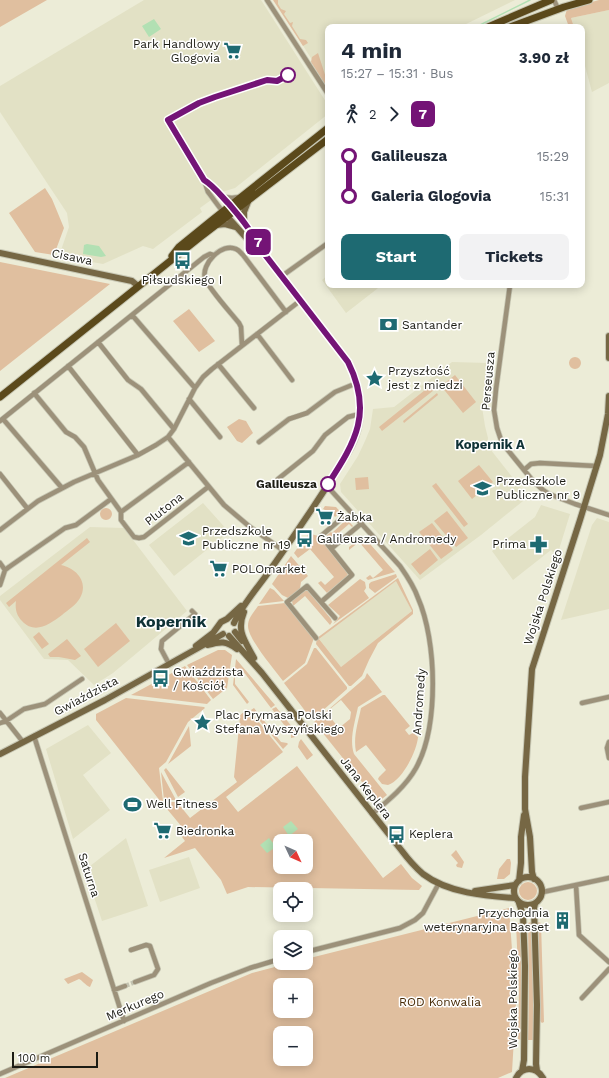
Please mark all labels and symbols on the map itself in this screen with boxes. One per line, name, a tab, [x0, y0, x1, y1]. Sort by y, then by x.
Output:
place label: Park Handlowy Glogovia	[133, 37, 221, 65]
supermarket icon: Park Handlowy Glogovia	[223, 41, 243, 61]
unlabelled marker	[280, 67, 296, 83]
line badge: 7	[245, 229, 271, 255]
street label: Cisawa	[50, 246, 94, 268]
bus stop icon: Piłsudskiego I	[172, 251, 192, 271]
place label: Piłsudskiego I	[142, 273, 222, 287]
bank icon: Santander	[379, 315, 399, 335]
place label: Santander	[402, 318, 462, 332]
street label: Perseusza	[478, 351, 498, 411]
place label: Przyszłość jest z miedzi	[387, 364, 463, 392]
place icon: Przyszłość jest z miedzi	[365, 368, 385, 388]
district label: Kopernik A	[455, 437, 525, 452]
place label: Przedszkole Publiczne nr 9	[496, 474, 580, 502]
marker: Galileusza	[320, 476, 336, 492]
place label: Galileusza	[256, 477, 317, 491]
school or university icon: Przedszkole Publiczne nr 9	[473, 478, 493, 498]
street label: Plutona	[142, 490, 186, 528]
supermarket icon: Żabka	[314, 507, 334, 527]
place label: Żabka	[337, 510, 373, 524]
place label: Przedszkole Publiczne nr 19	[202, 524, 291, 552]
school or university icon: Przedszkole Publiczne nr 19	[179, 528, 199, 548]
bus stop icon: Galileusza / Andromedy	[294, 529, 314, 549]
place label: Galileusza / Andromedy	[317, 532, 457, 546]
pharmacy icon: Prima	[529, 534, 549, 554]
place label: Prima	[492, 537, 526, 551]
street label: Wojska Polskiego	[521, 547, 565, 647]
supermarket icon: POLOmarket	[209, 559, 229, 579]
place label: POLOmarket	[232, 562, 306, 576]
district label: Kopernik	[136, 612, 206, 631]
place label: Gwiaździsta / Kościół	[173, 665, 243, 693]
street label: Andromedy	[410, 667, 428, 736]
bus stop icon: Gwiaździsta / Kościół	[150, 669, 170, 689]
street label: Gwiaździsta	[52, 673, 120, 719]
place label: Plac Prymasa Polski Stefana Wyszyńskiego	[215, 708, 344, 736]
place icon: Plac Prymasa Polski Stefana Wyszyńskiego	[192, 712, 212, 732]
street label: Jana Keplera	[337, 754, 395, 822]
sports icon: Well Fitness	[123, 794, 143, 814]
place label: Well Fitness	[146, 797, 218, 811]
supermarket icon: Biedronka	[153, 821, 173, 841]
place label: Biedronka	[176, 824, 234, 838]
bus stop icon: Keplera	[386, 824, 406, 844]
place label: Keplera	[409, 827, 453, 841]
north arrow	[273, 834, 313, 874]
street label: Saturna	[75, 851, 103, 899]
place label: Przychodnia weterynaryjna Basset	[424, 906, 549, 934]
building icon: Przychodnia weterynaryjna Basset	[552, 910, 572, 930]
street label: Wojska Polskiego	[506, 949, 520, 1049]
street label: Merkurego	[104, 987, 166, 1023]
park label: ROD Konwalia	[399, 995, 481, 1009]
scale bar	[12, 1050, 98, 1069]

